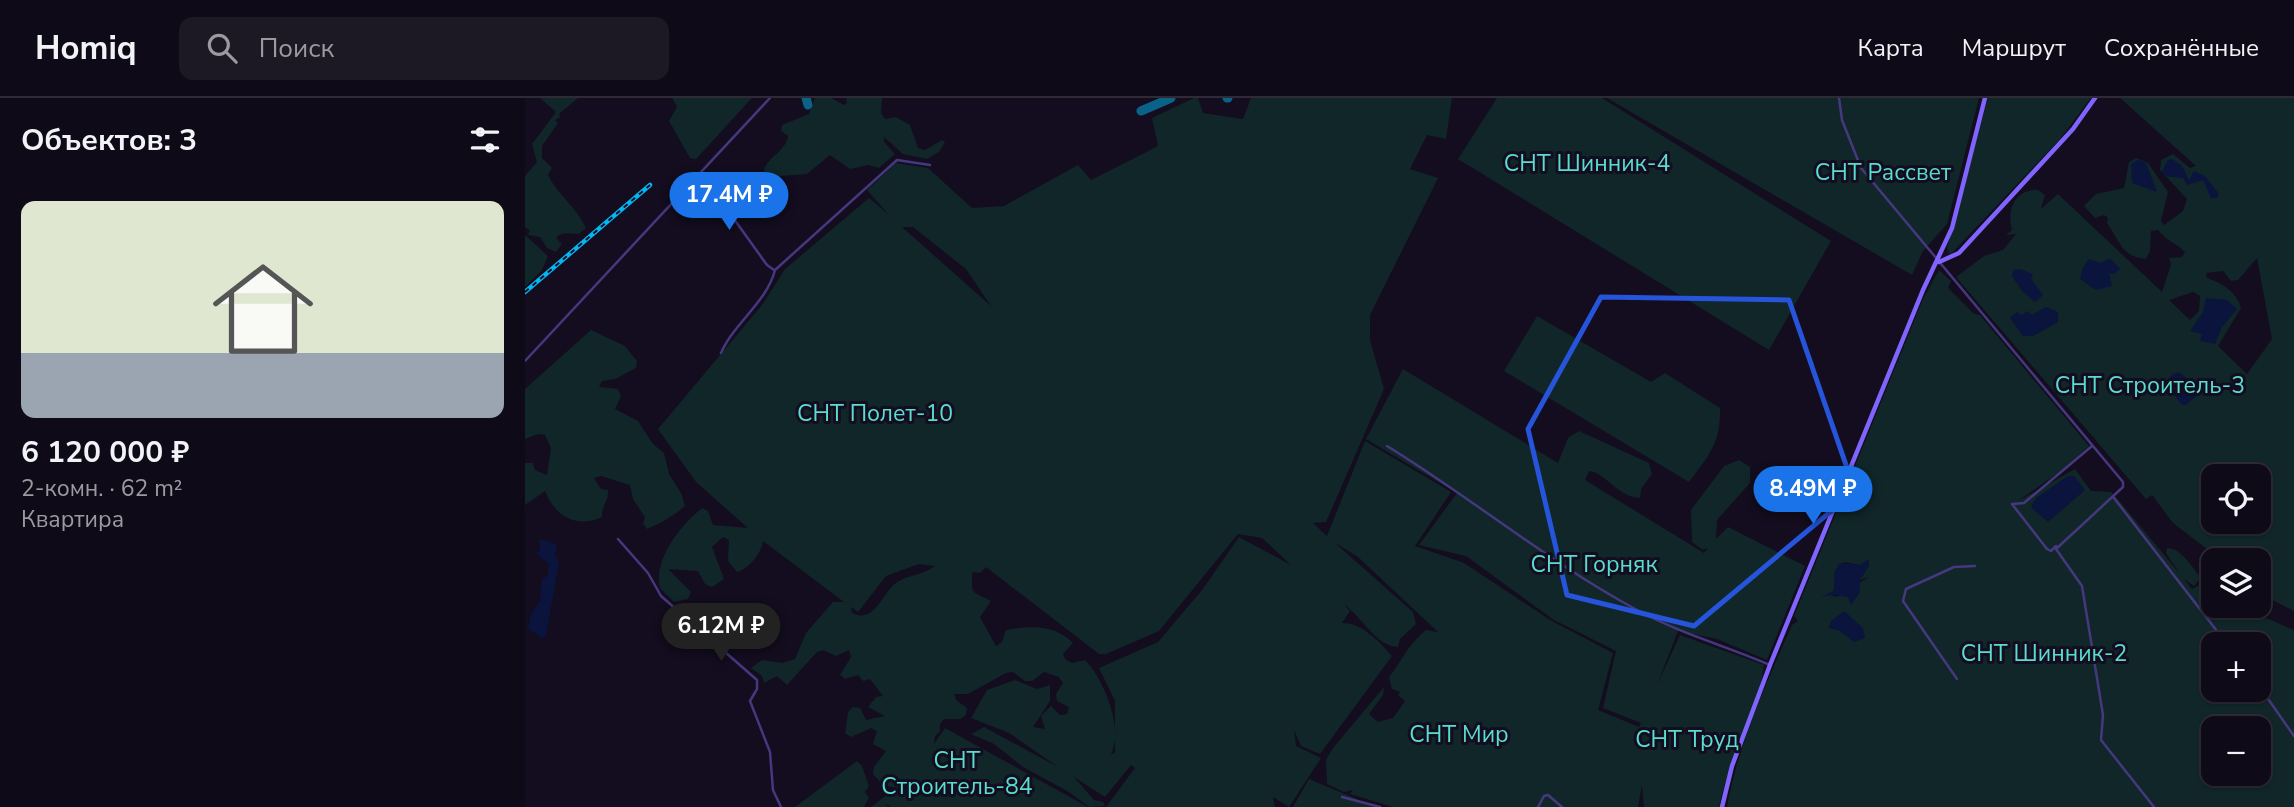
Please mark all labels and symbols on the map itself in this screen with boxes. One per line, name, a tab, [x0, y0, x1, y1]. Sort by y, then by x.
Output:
park label: СНТ Шинник-4	[1504, 148, 1670, 179]
park label: СНТ Рассвет	[1815, 157, 1952, 188]
pin: 17.4M ₽	[664, 172, 794, 232]
park label: СНТ Строитель-3	[2055, 370, 2245, 401]
park label: СНТ Полет-10	[797, 398, 953, 429]
pin: 8.49M ₽	[1748, 466, 1878, 526]
park label: СНТ Горняк	[1530, 549, 1658, 580]
pin: 6.12M ₽	[656, 603, 786, 663]
park label: СНТ Шинник-2	[1961, 638, 2127, 669]
park label: СНТ Мир	[1409, 719, 1509, 750]
park label: СНТ Труд	[1635, 724, 1739, 755]
park label: СНТ Строитель-84	[881, 745, 1033, 802]

